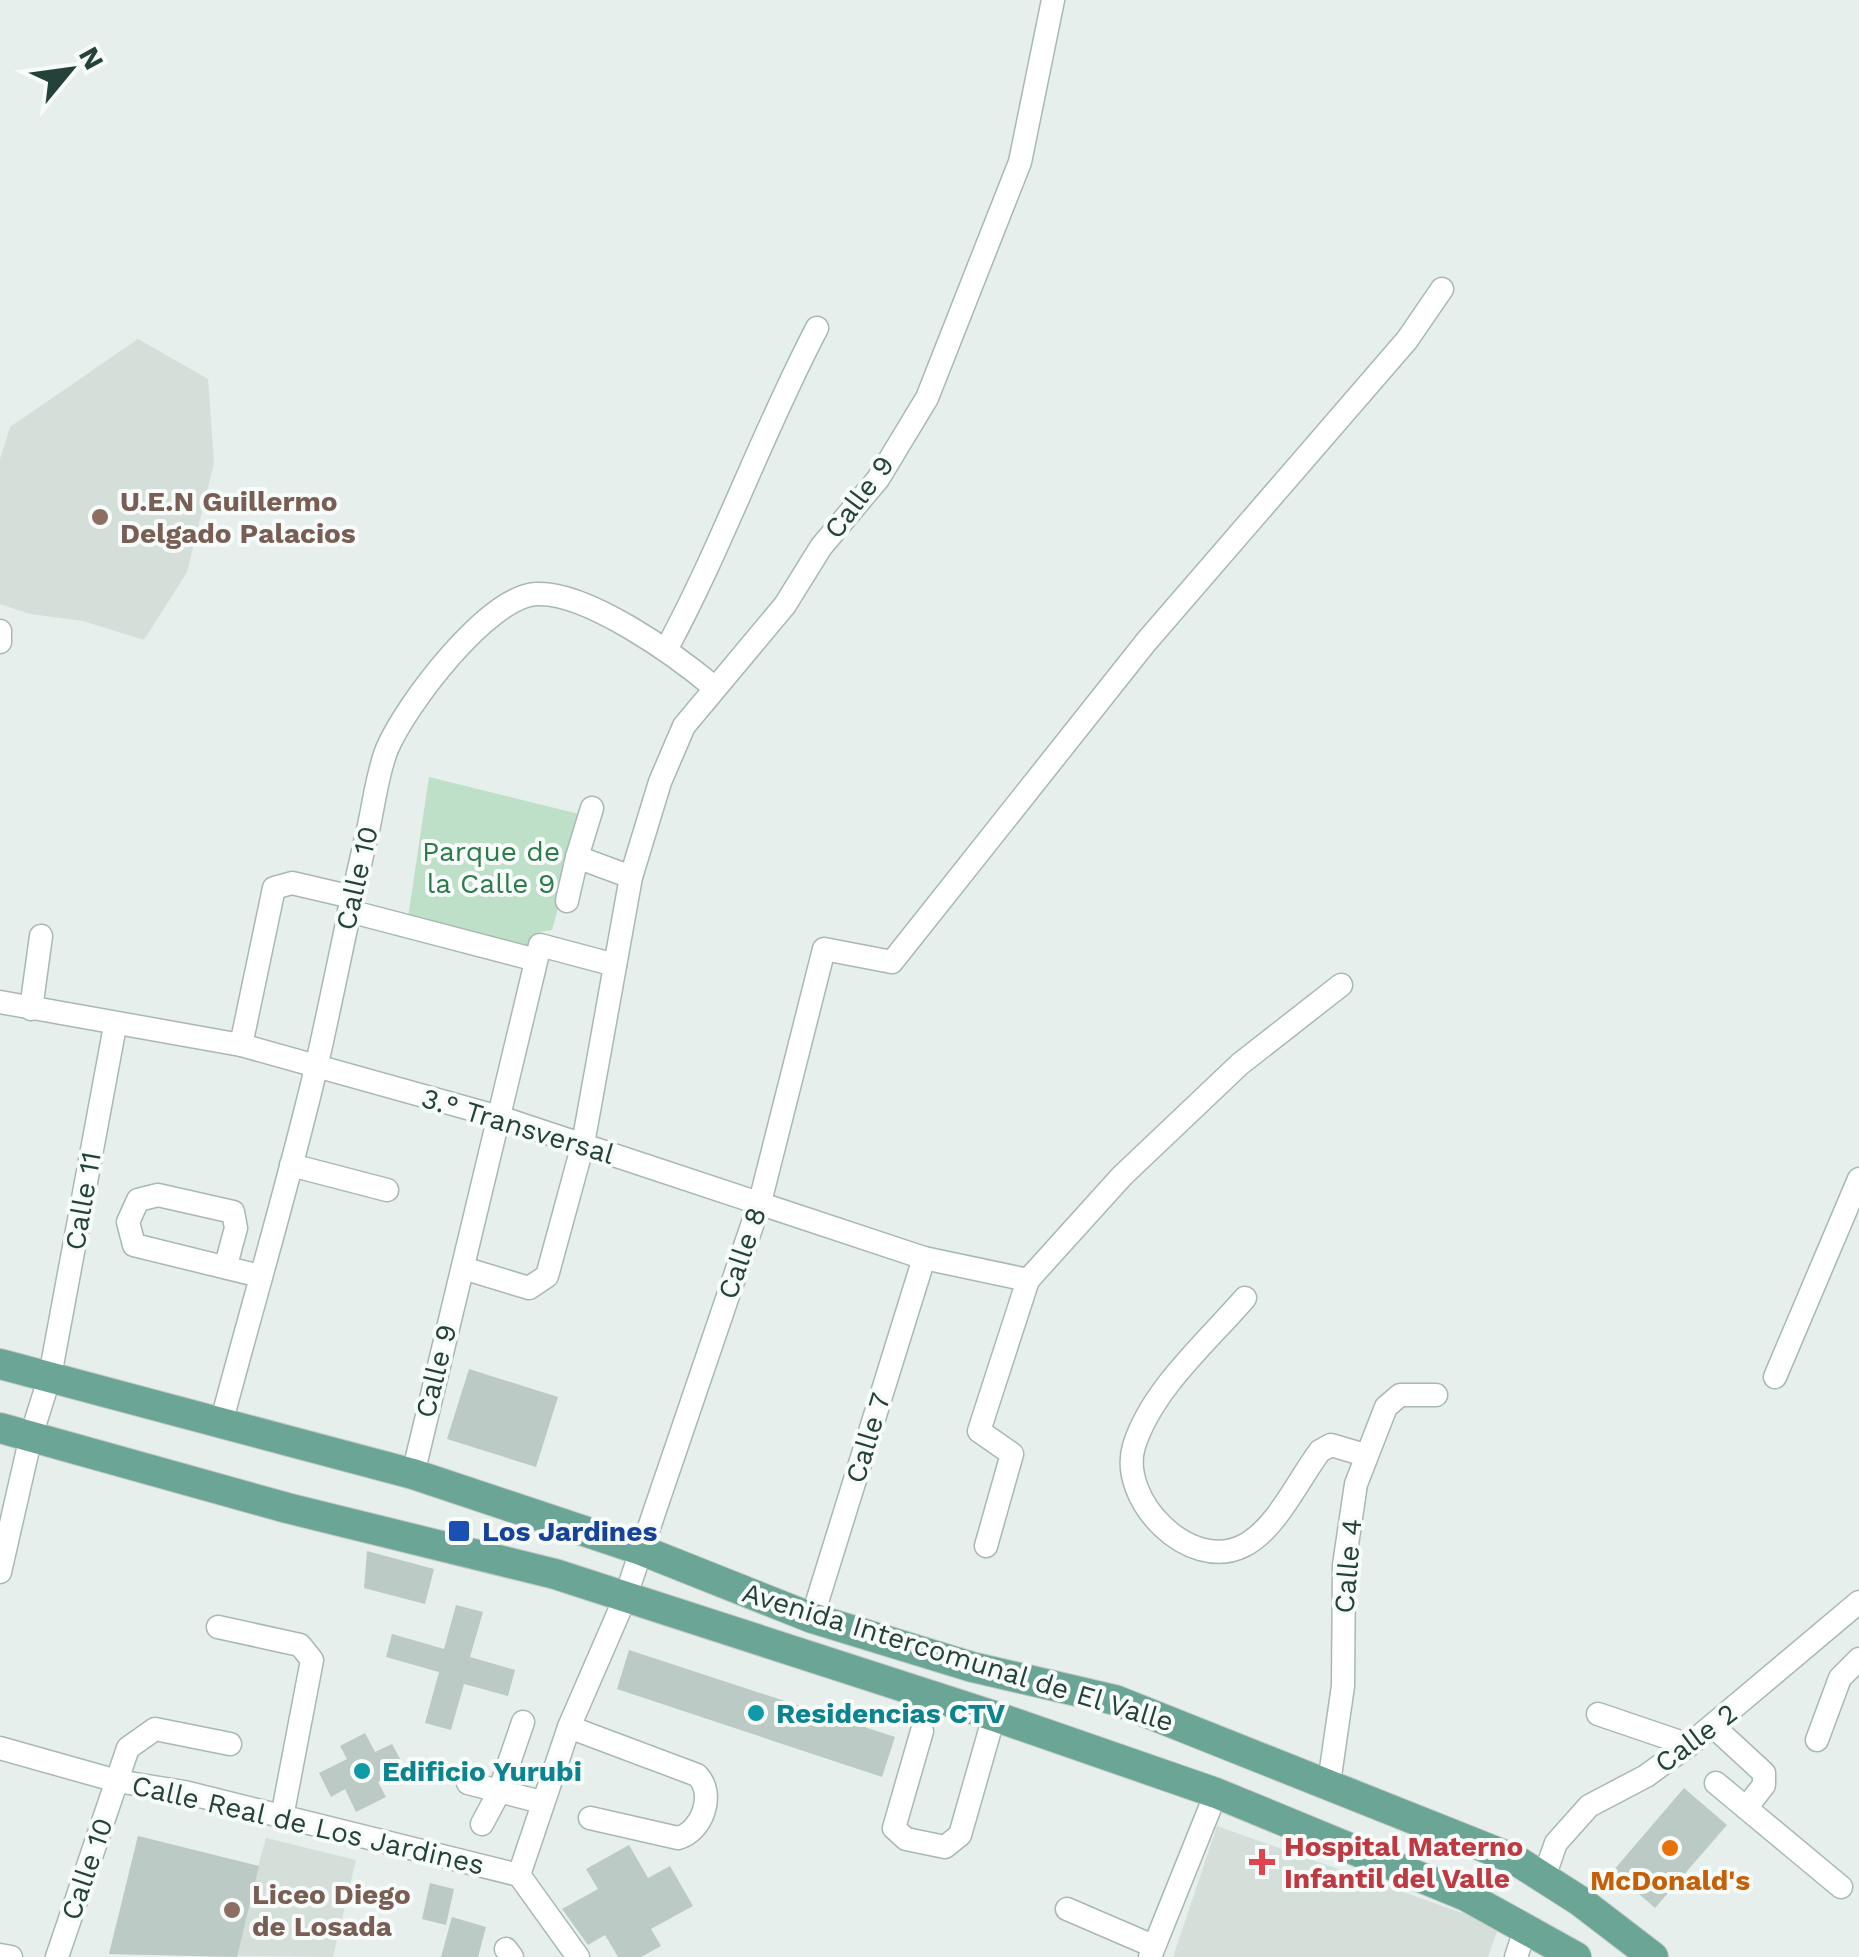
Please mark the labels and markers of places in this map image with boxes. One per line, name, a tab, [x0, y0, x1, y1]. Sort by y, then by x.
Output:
place label: U.E.N Guillermo Delgado Palacios	[120, 485, 356, 550]
marker: U.E.N Guillermo Delgado Palacios	[89, 506, 111, 528]
place label: Los Jardines	[482, 1515, 657, 1548]
marker: Los Jardines	[446, 1518, 472, 1544]
place label: Residencias CTV	[776, 1697, 1005, 1730]
marker: Residencias CTV	[745, 1702, 767, 1724]
place label: Edificio Yurubi	[382, 1755, 582, 1788]
marker: Edificio Yurubi	[351, 1760, 373, 1782]
place label: Hospital Materno Infantil del Valle	[1284, 1830, 1523, 1895]
marker: McDonald's	[1659, 1837, 1681, 1859]
marker: Hospital Materno Infantil del Valle	[1249, 1849, 1275, 1875]
place label: McDonald's	[1590, 1864, 1750, 1897]
place label: Liceo Diego de Losada	[252, 1878, 411, 1943]
marker: Liceo Diego de Losada	[221, 1899, 243, 1921]

